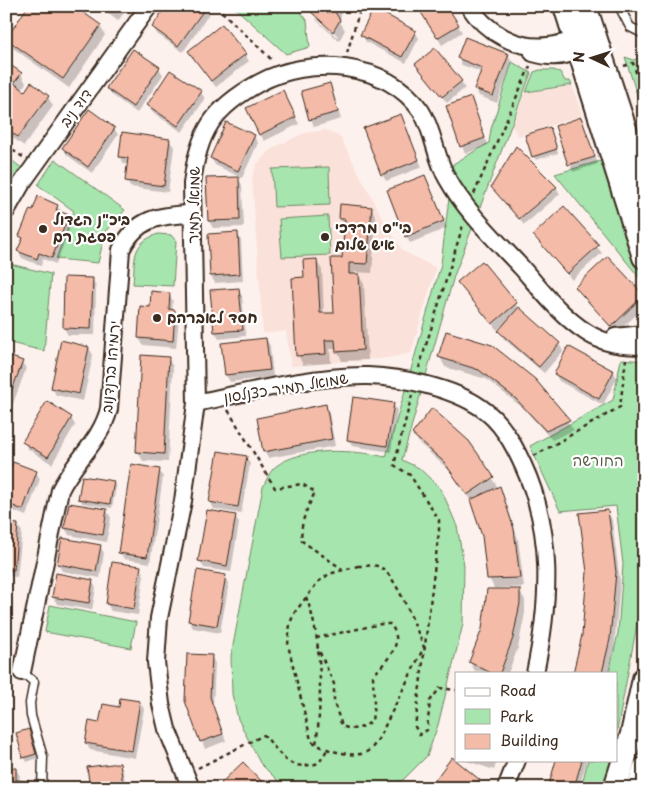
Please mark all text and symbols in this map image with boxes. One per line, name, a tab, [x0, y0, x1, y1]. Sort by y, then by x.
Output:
north arrow	[568, 32, 618, 82]
text: N	[568, 51, 589, 63]
street label: דוד ניב	[53, 83, 97, 131]
street label: שמואל תמיר	[180, 166, 205, 244]
place label: ביכ"נ הגדול פסגת רם	[53, 207, 130, 247]
place label: בי"ס מרדכי איש שלום	[335, 215, 411, 255]
marker: ביכ"נ הגדול פסגת רם	[37, 223, 49, 235]
marker: בי"ס מרדכי איש שלום	[319, 231, 331, 243]
place label: חסד לאברהם	[167, 305, 257, 328]
marker: חסד לאברהם	[151, 312, 163, 324]
street label: ירמיהו ברנדנוב	[94, 320, 125, 414]
street label: שמואל תמיר כצנלסון	[222, 365, 350, 408]
park label: החורשה	[572, 448, 624, 471]
legend	[455, 672, 618, 762]
text: Road	[500, 678, 536, 701]
text: Park	[500, 704, 534, 727]
text: Building	[500, 728, 559, 751]

